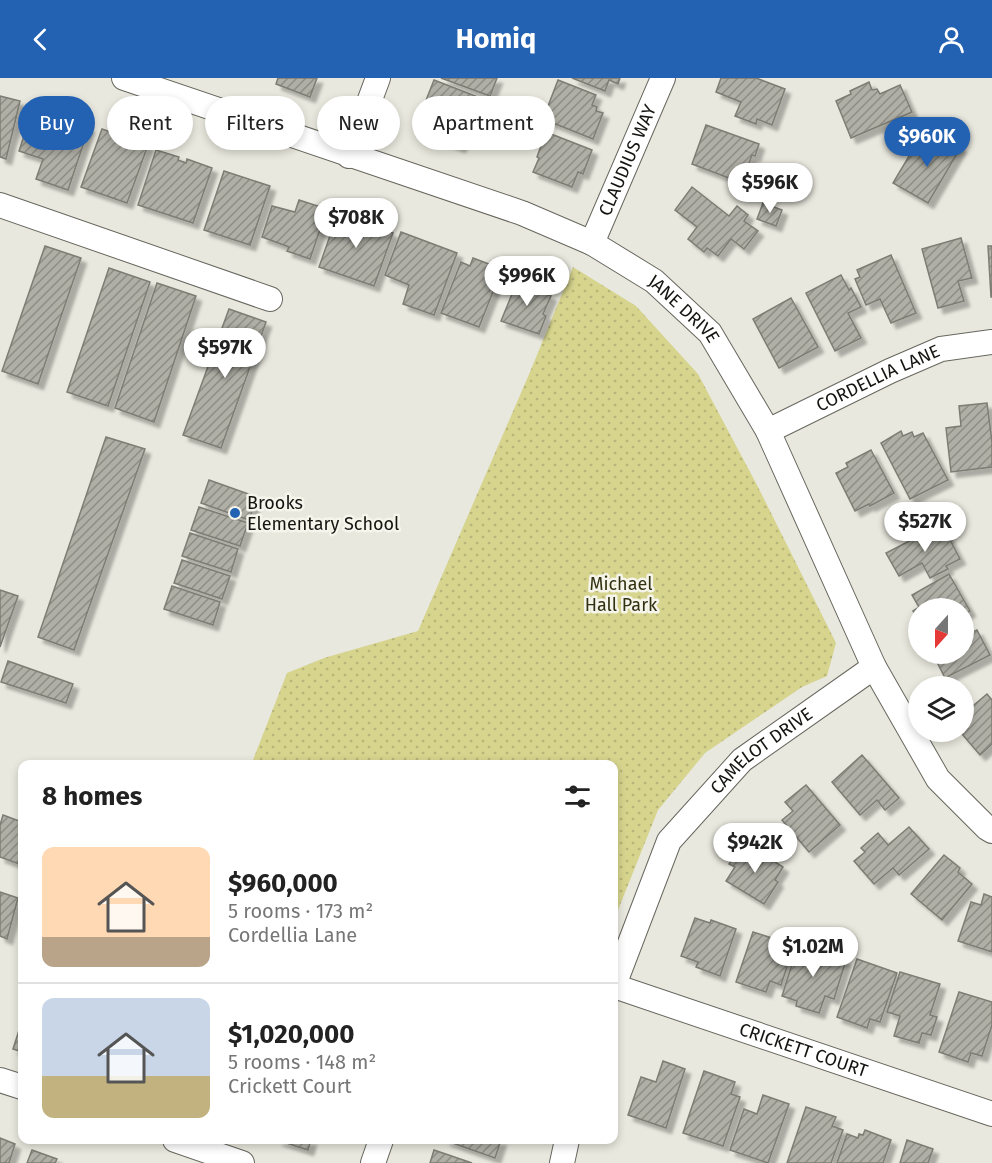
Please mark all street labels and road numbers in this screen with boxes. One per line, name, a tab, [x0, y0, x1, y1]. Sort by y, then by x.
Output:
street label: CLAUDIUS WAY	[594, 101, 661, 219]
street label: JANE DRIVE	[645, 269, 724, 347]
street label: CORDELLIA LANE	[813, 340, 943, 417]
street label: CAMELOT DRIVE	[706, 703, 817, 799]
street label: CRICKETT COURT	[736, 1018, 871, 1082]

